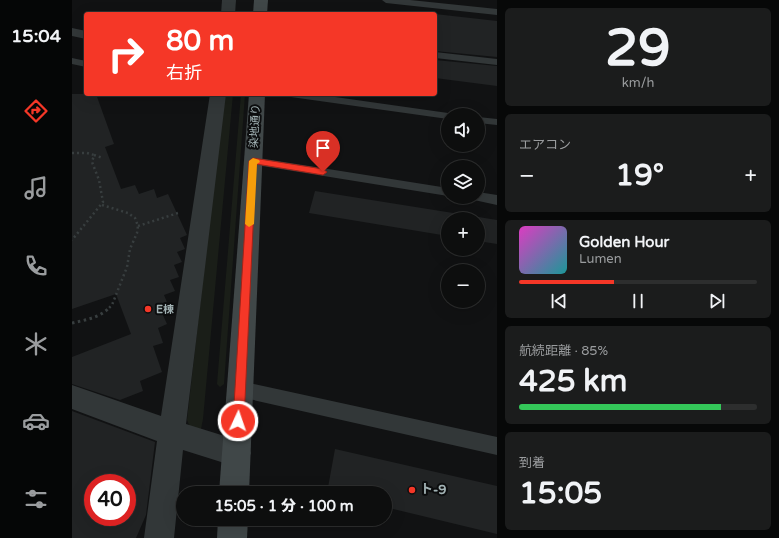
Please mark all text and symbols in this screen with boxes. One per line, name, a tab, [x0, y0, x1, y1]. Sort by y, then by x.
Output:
text: 29	[605, 17, 671, 80]
text: 80 m	[166, 24, 234, 58]
text: 15:04	[11, 25, 61, 47]
icon: right	[100, 28, 152, 80]
text: 右折	[166, 62, 202, 84]
text: km/h	[622, 75, 654, 91]
icon: directions	[22, 97, 50, 125]
street label: 染地通り	[247, 104, 263, 148]
map controls	[441, 108, 485, 308]
button: sound	[441, 108, 485, 152]
pin	[306, 131, 340, 172]
icon: arrive	[312, 137, 334, 159]
text: エアコン	[519, 137, 571, 153]
text: 19°	[615, 157, 664, 194]
button: layers	[441, 160, 485, 204]
text: −	[519, 163, 535, 189]
text: +	[745, 163, 757, 189]
icon: music	[22, 174, 50, 202]
button: +	[441, 212, 485, 256]
text: Golden Hour	[579, 233, 669, 251]
text: Lumen	[579, 251, 622, 267]
icon: phone	[22, 252, 50, 280]
button: −	[441, 264, 485, 308]
icon: previous	[548, 290, 570, 312]
icon: pause	[627, 290, 649, 312]
icon: next	[706, 290, 728, 312]
place label: E棟	[156, 303, 174, 316]
marker: E棟	[143, 304, 153, 314]
icon: climate	[22, 330, 50, 358]
text: 航続距離 · 85%	[519, 343, 608, 359]
text: 425 km	[519, 363, 627, 400]
position arrow	[217, 400, 259, 442]
icon: car	[22, 407, 50, 435]
text: 到着	[519, 455, 545, 471]
speed limit sign: 40	[84, 474, 136, 526]
text: 15:05	[519, 475, 602, 512]
place label: ト-9	[420, 482, 446, 498]
icon: filters	[22, 485, 50, 513]
marker: ト-9	[407, 485, 417, 495]
text: 15:05 · 1 分 · 100 m	[214, 497, 354, 515]

